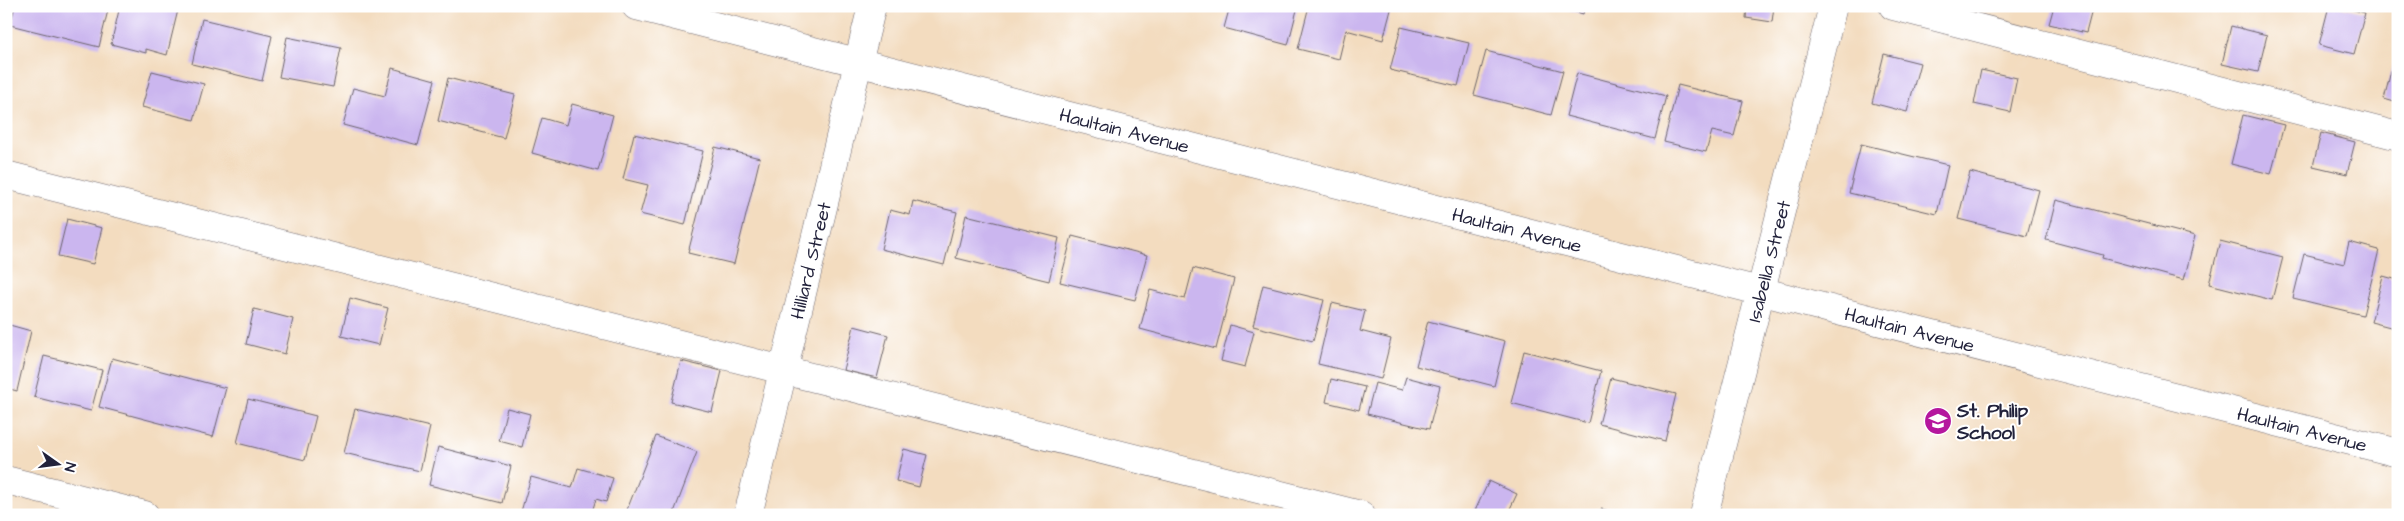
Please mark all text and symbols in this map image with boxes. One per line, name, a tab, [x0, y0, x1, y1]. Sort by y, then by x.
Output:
street label: Haultain Avenue	[1056, 102, 1192, 161]
street label: Isabella Street	[1741, 197, 1798, 325]
street label: Hilliard Street	[784, 199, 839, 322]
street label: Haultain Avenue	[1449, 202, 1584, 260]
street label: Haultain Avenue	[1842, 301, 1977, 360]
place label: St. Philip School	[1956, 398, 2028, 447]
street label: Haultain Avenue	[2234, 401, 2370, 460]
school or university icon: St. Philip School	[1923, 406, 1953, 436]
north arrow	[32, 438, 82, 488]
text: N	[59, 460, 80, 474]

